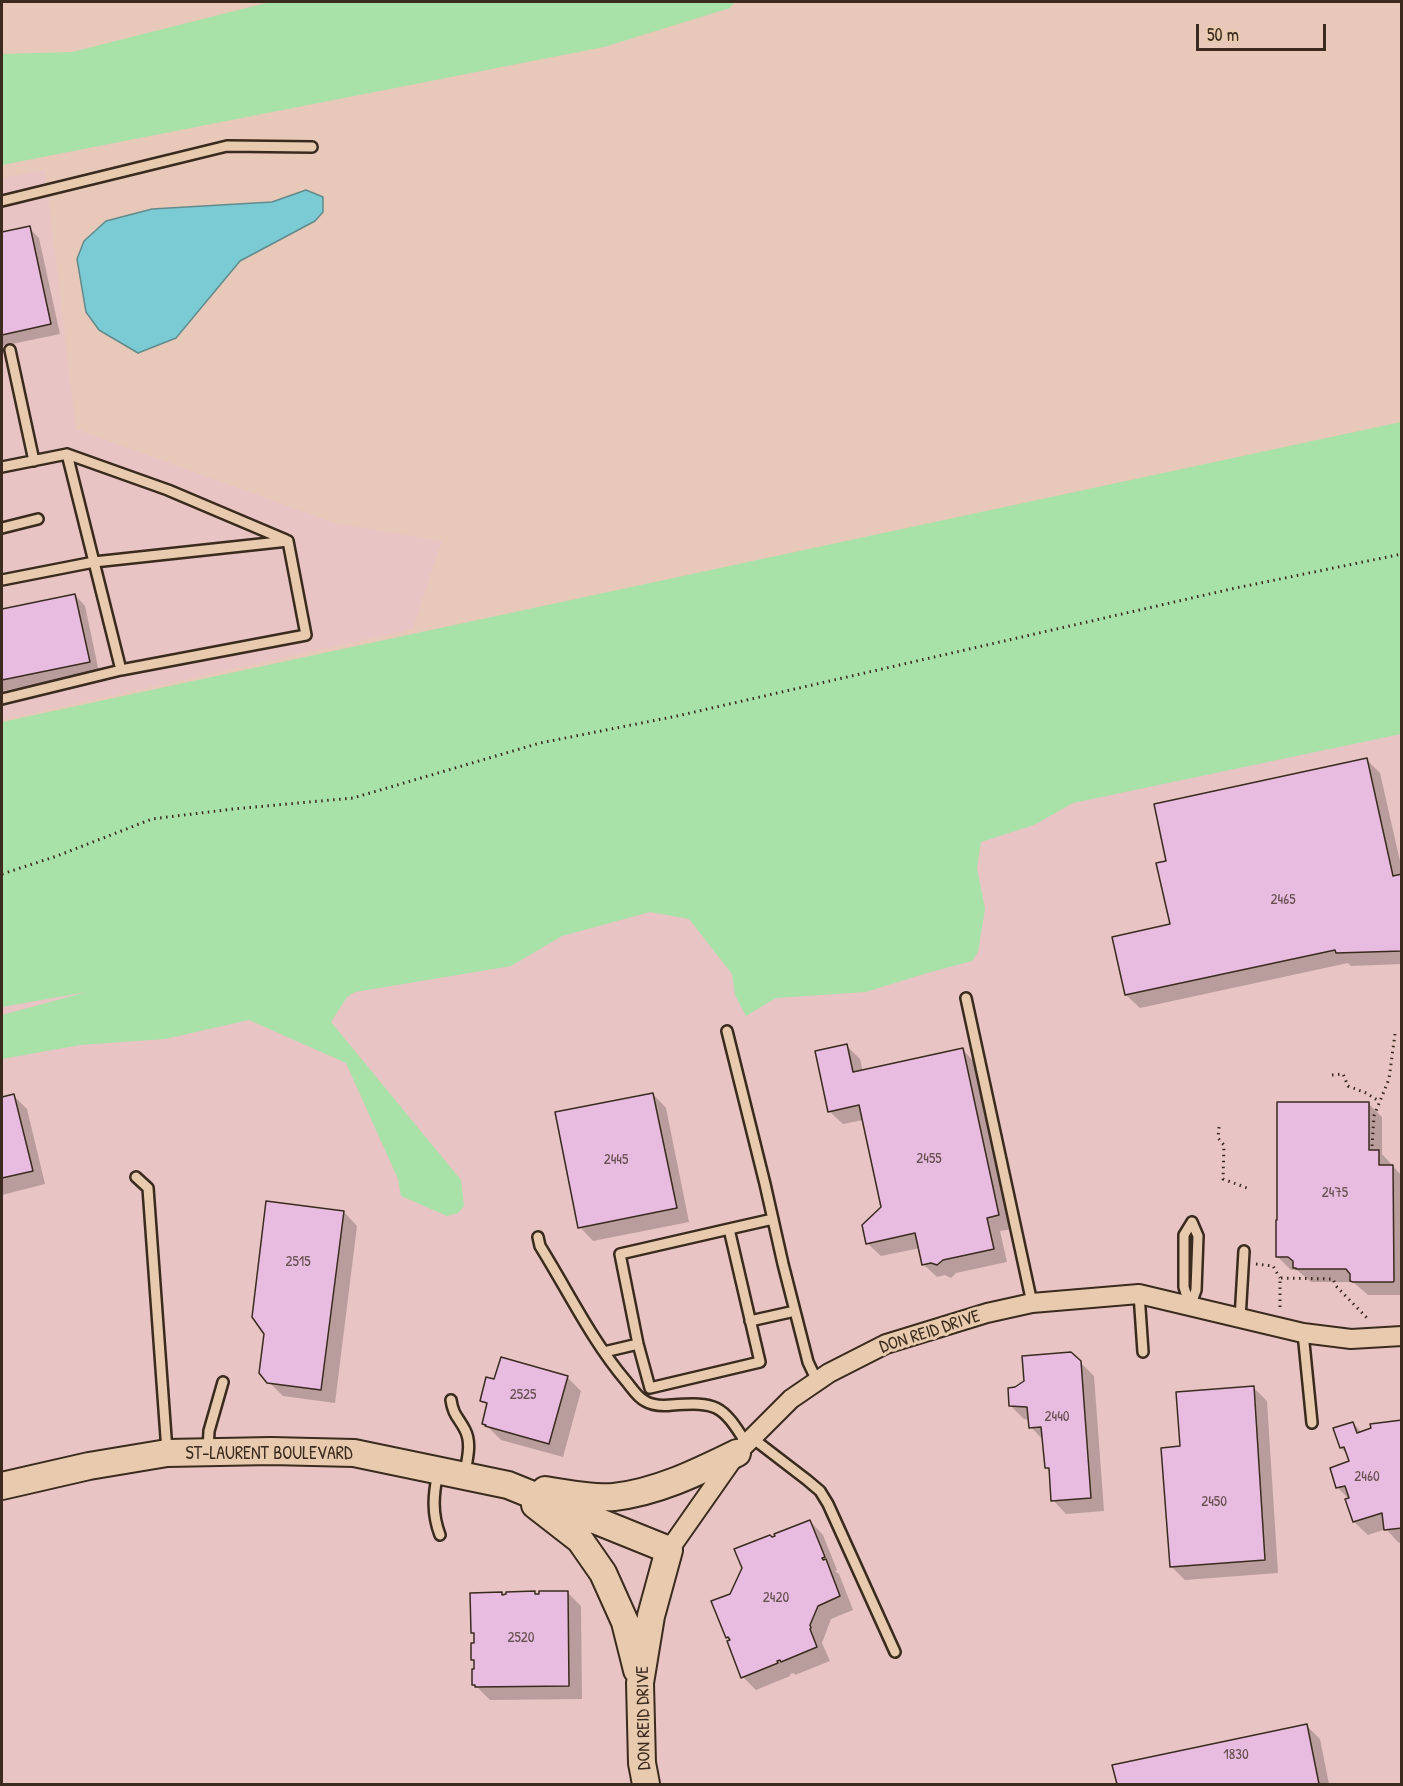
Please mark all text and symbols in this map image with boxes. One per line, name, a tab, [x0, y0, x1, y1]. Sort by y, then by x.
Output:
scale bar	[1199, 12, 1330, 50]
text: 50 m	[1207, 22, 1239, 47]
house number: 2465	[1271, 891, 1295, 909]
house number: 2455	[916, 1150, 942, 1168]
house number: 2445	[604, 1151, 628, 1169]
house number: 2475	[1322, 1184, 1348, 1202]
house number: 2515	[285, 1253, 311, 1271]
street label: DON REID DRIVE	[877, 1306, 983, 1358]
house number: 2525	[510, 1386, 536, 1404]
house number: 2440	[1045, 1408, 1069, 1426]
street label: ST-LAURENT BOULEVARD	[186, 1443, 352, 1465]
house number: 2460	[1354, 1468, 1380, 1486]
house number: 2450	[1201, 1493, 1227, 1511]
house number: 2420	[763, 1589, 789, 1607]
house number: 2520	[507, 1629, 535, 1647]
street label: DON REID DRIVE	[632, 1666, 656, 1770]
house number: 1830	[1223, 1746, 1249, 1764]

